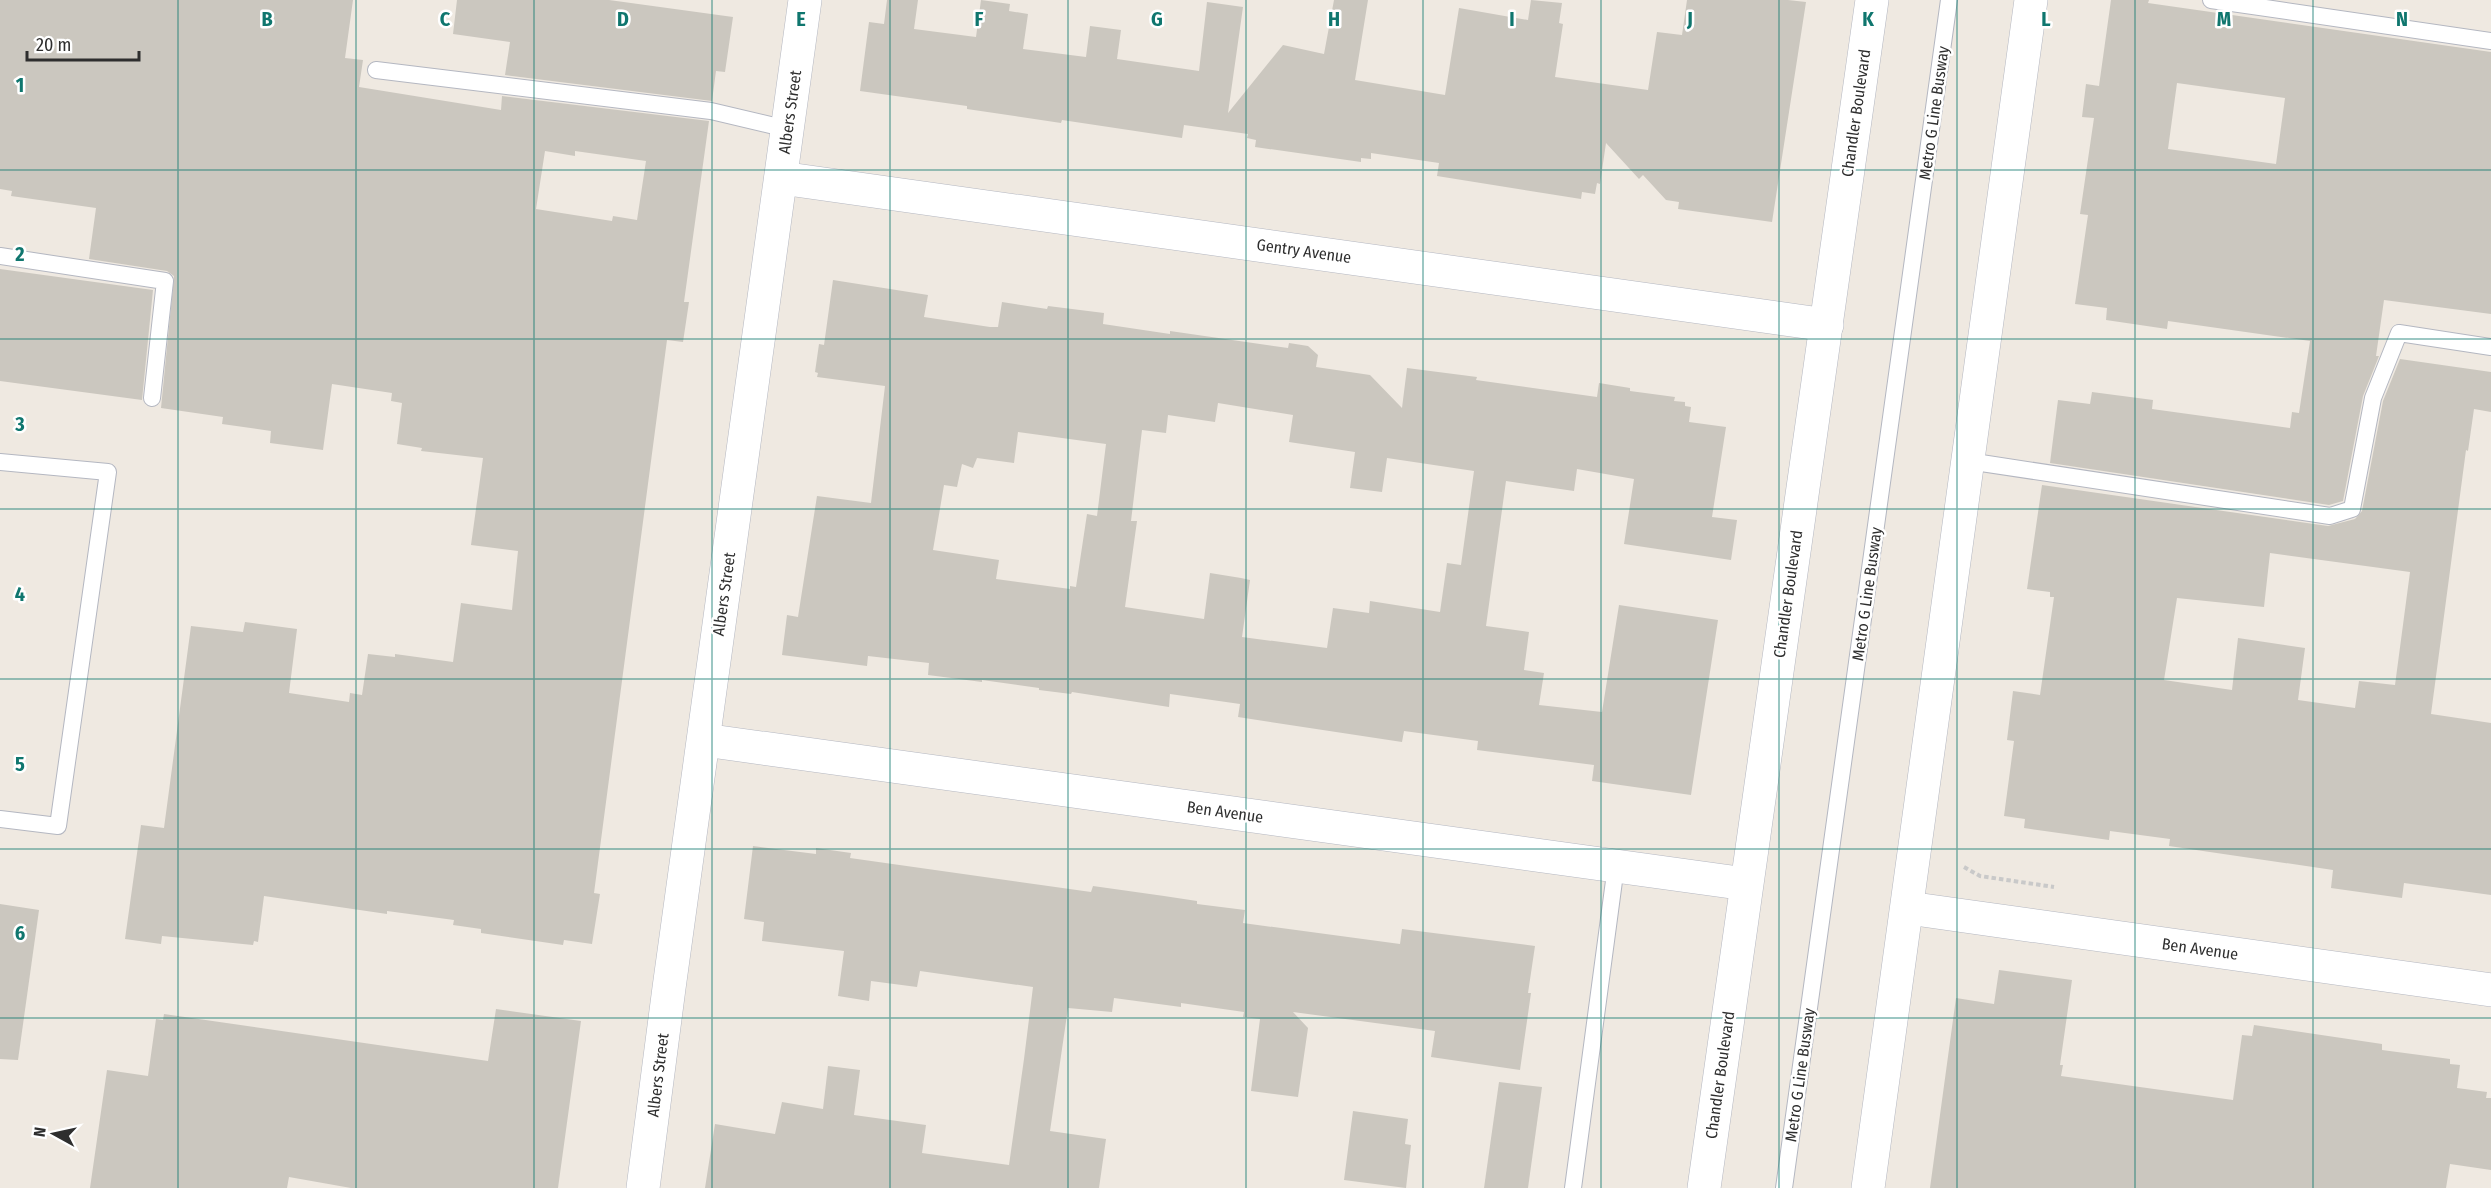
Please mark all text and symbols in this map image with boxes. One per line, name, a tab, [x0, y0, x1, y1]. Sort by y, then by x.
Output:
text: B	[261, 7, 273, 31]
text: C	[440, 7, 451, 31]
text: D	[617, 7, 629, 31]
text: E	[796, 7, 806, 31]
text: F	[975, 7, 984, 31]
text: G	[1151, 7, 1163, 31]
text: H	[1328, 7, 1340, 31]
text: I	[1509, 7, 1515, 31]
text: J	[1686, 7, 1693, 31]
text: K	[1862, 7, 1874, 31]
text: L	[2041, 7, 2051, 31]
text: M	[2217, 7, 2231, 31]
text: N	[2396, 7, 2408, 31]
scale bar	[27, 24, 140, 62]
text: 20 m	[36, 34, 71, 56]
street label: Metro G Line Busway	[1915, 44, 1953, 181]
street label: Chandler Boulevard	[1838, 48, 1874, 178]
street label: Albers Street	[775, 68, 805, 155]
text: 1	[16, 73, 24, 97]
street label: Gentry Avenue	[1255, 235, 1353, 267]
text: 2	[14, 242, 25, 266]
text: 3	[14, 412, 25, 436]
street label: Metro G Line Busway	[1848, 525, 1886, 662]
street label: Chandler Boulevard	[1770, 529, 1806, 659]
street label: Albers Street	[709, 550, 739, 637]
text: 4	[15, 582, 25, 606]
text: 5	[15, 752, 25, 776]
street label: Ben Avenue	[1186, 797, 1265, 827]
text: 6	[15, 921, 25, 945]
street label: Ben Avenue	[2161, 934, 2240, 964]
street label: Metro G Line Busway	[1781, 1006, 1819, 1143]
street label: Chandler Boulevard	[1702, 1010, 1738, 1140]
street label: Albers Street	[643, 1031, 673, 1118]
north arrow	[24, 1104, 84, 1164]
text: N	[30, 1126, 50, 1138]

